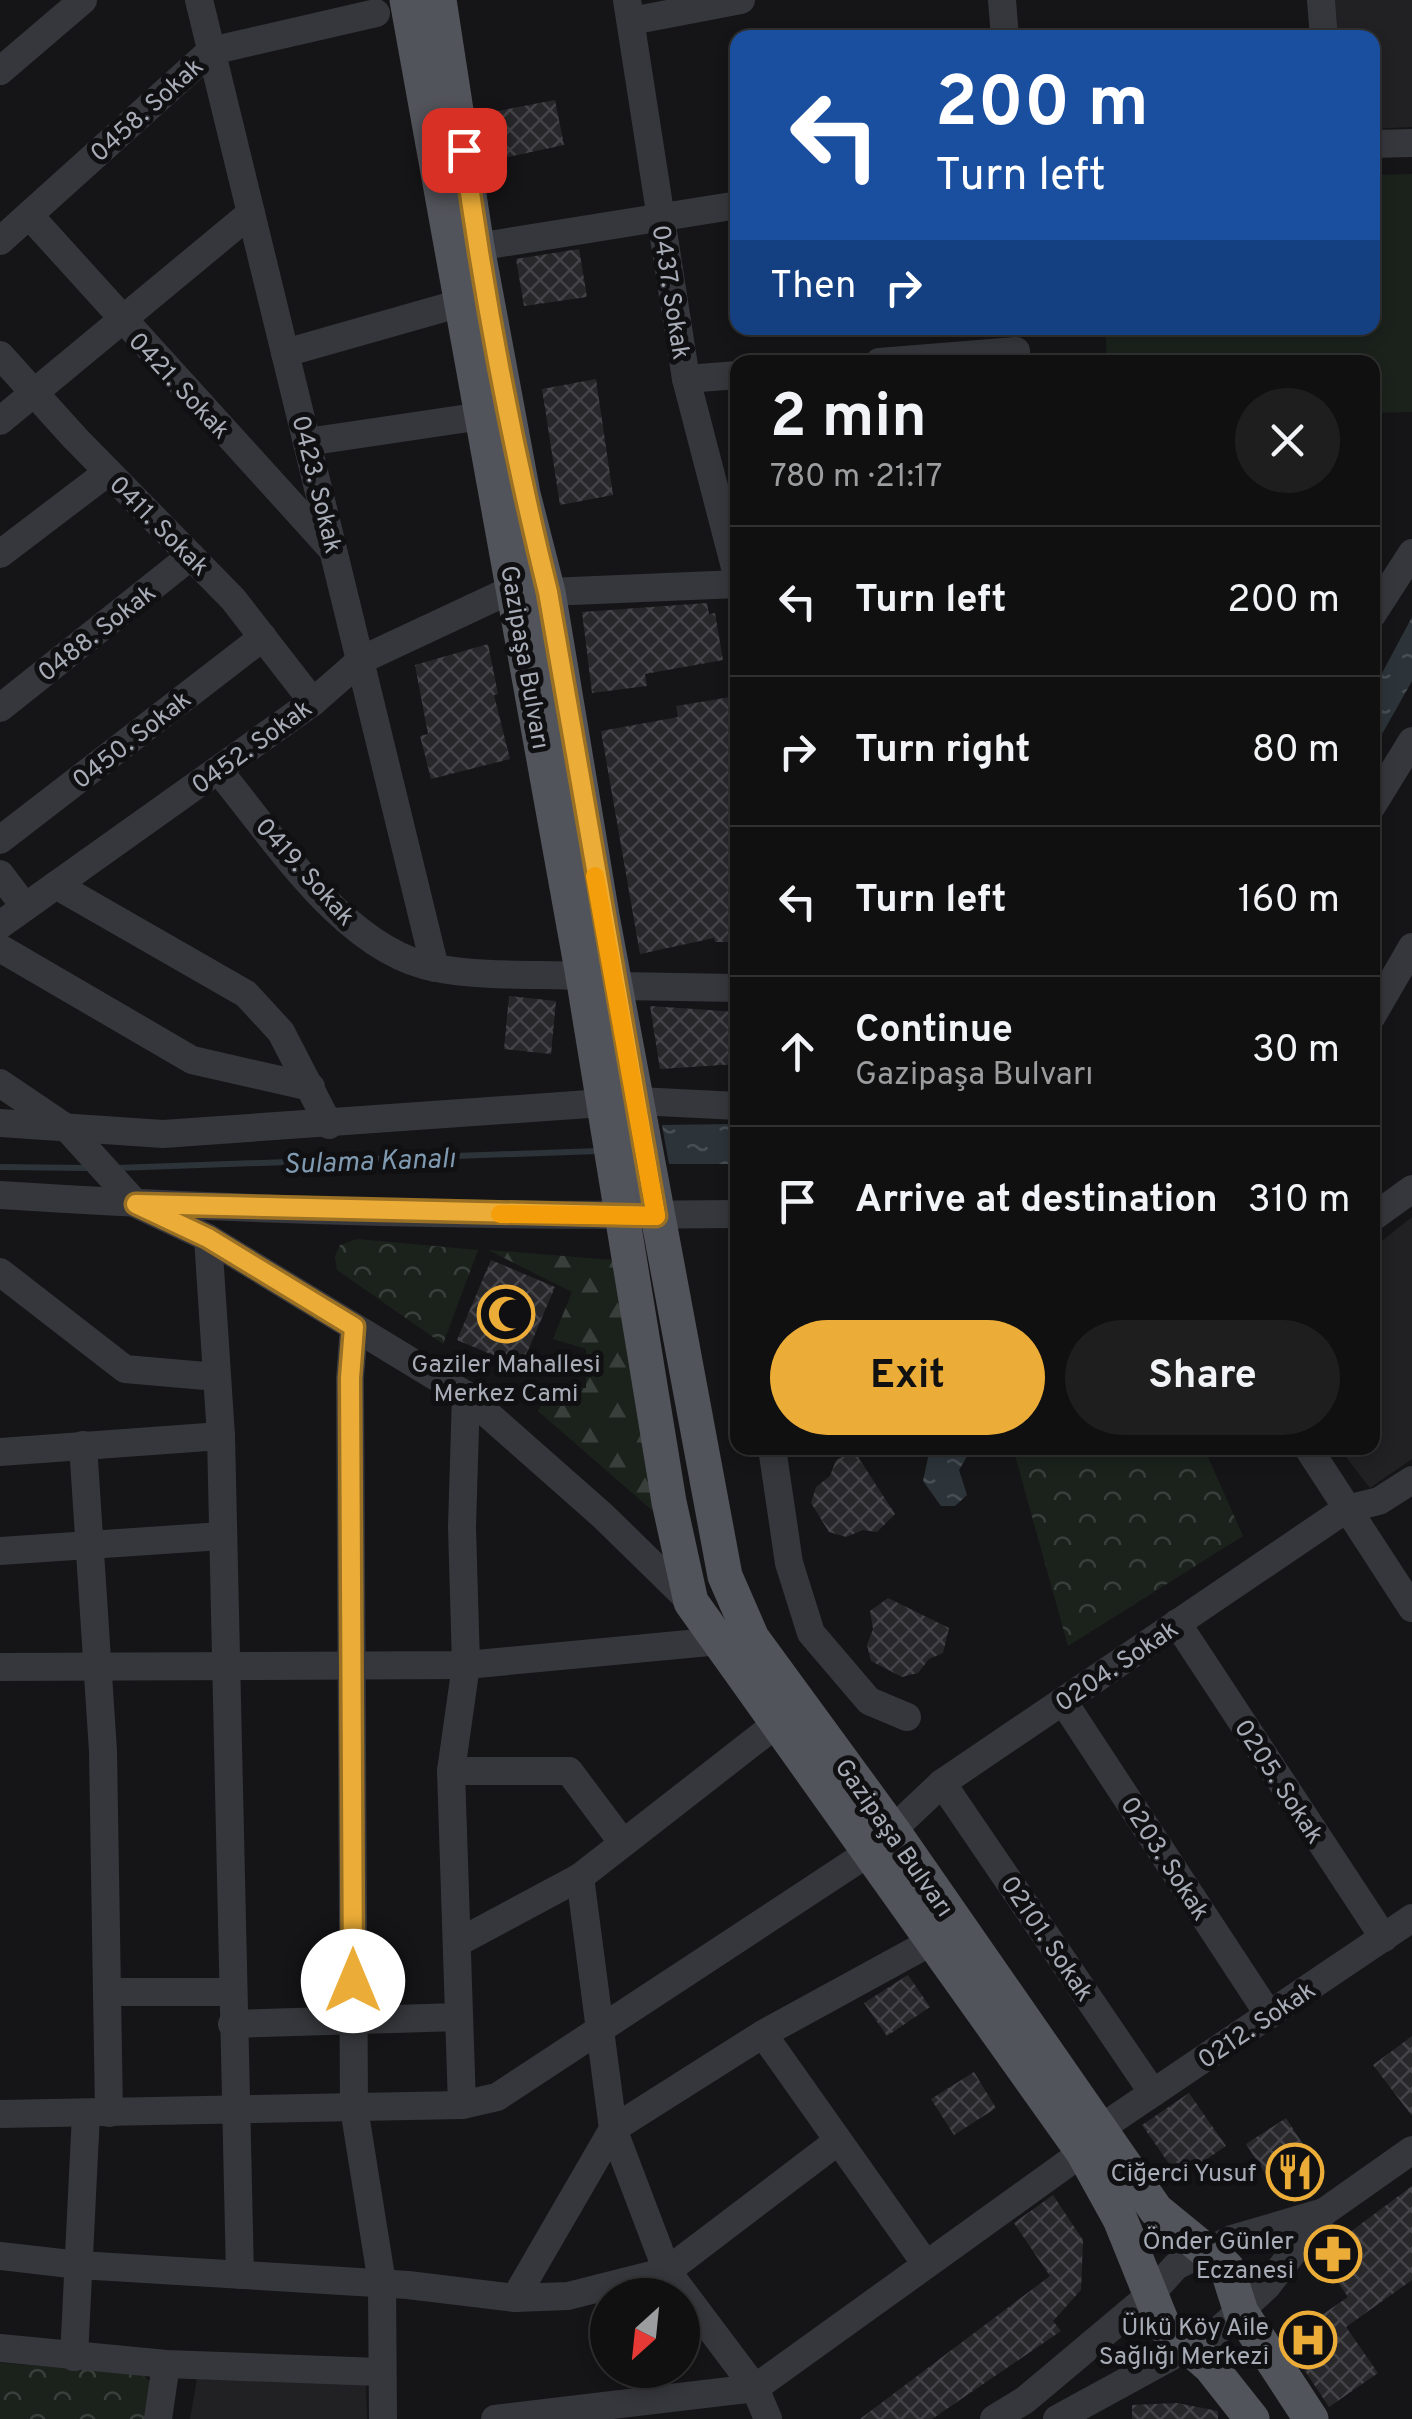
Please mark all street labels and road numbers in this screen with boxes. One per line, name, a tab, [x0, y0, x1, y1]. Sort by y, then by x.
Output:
street label: 0458. Sokak	[85, 52, 211, 170]
street label: 0437. Sokak	[643, 223, 695, 362]
street label: 0421. Sokak	[120, 327, 236, 447]
street label: 0423. Sokak	[283, 413, 348, 557]
street label: 0411. Sokak	[101, 470, 215, 584]
street label: Gazipaşa Bulvarı	[491, 563, 555, 752]
street label: 0488. Sokak	[32, 578, 163, 690]
street label: 0450. Sokak	[67, 685, 199, 798]
street label: 0452. Sokak	[186, 694, 319, 803]
street label: 0419. Sokak	[247, 812, 361, 934]
street label: 0204. Sokak	[1050, 1615, 1185, 1720]
street label: 0205. Sokak	[1225, 1714, 1330, 1851]
street label: Gazipaşa Bulvarı	[826, 1753, 959, 1924]
street label: 0203. Sokak	[1112, 1792, 1215, 1928]
street label: 02101. Sokak	[992, 1871, 1099, 2009]
street label: 0212. Sokak	[1193, 1975, 1323, 2078]

